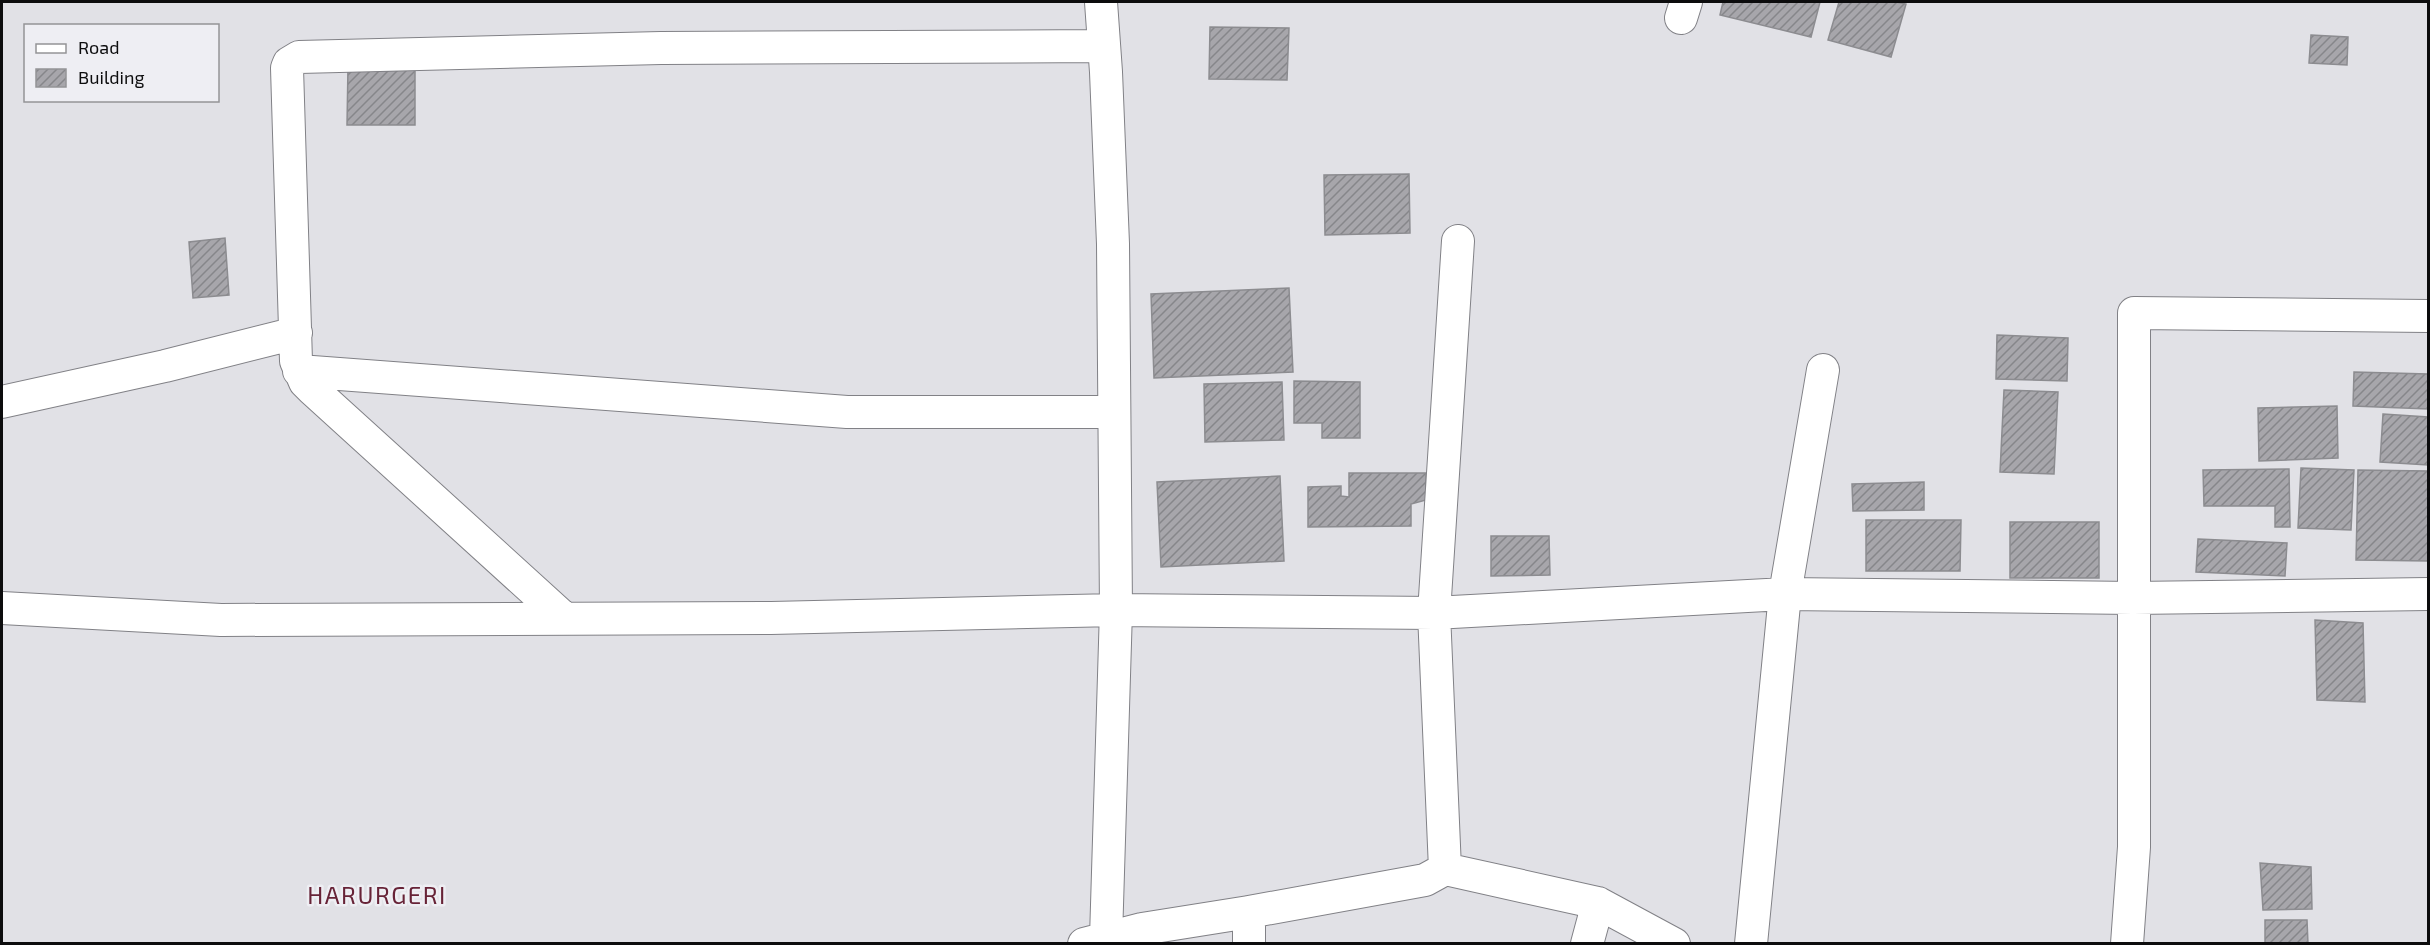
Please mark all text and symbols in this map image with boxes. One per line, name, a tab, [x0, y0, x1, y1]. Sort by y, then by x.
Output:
legend	[24, 24, 219, 102]
text: Road	[78, 36, 119, 58]
text: Building	[78, 66, 145, 88]
district label: HARURGERI	[307, 880, 447, 909]

